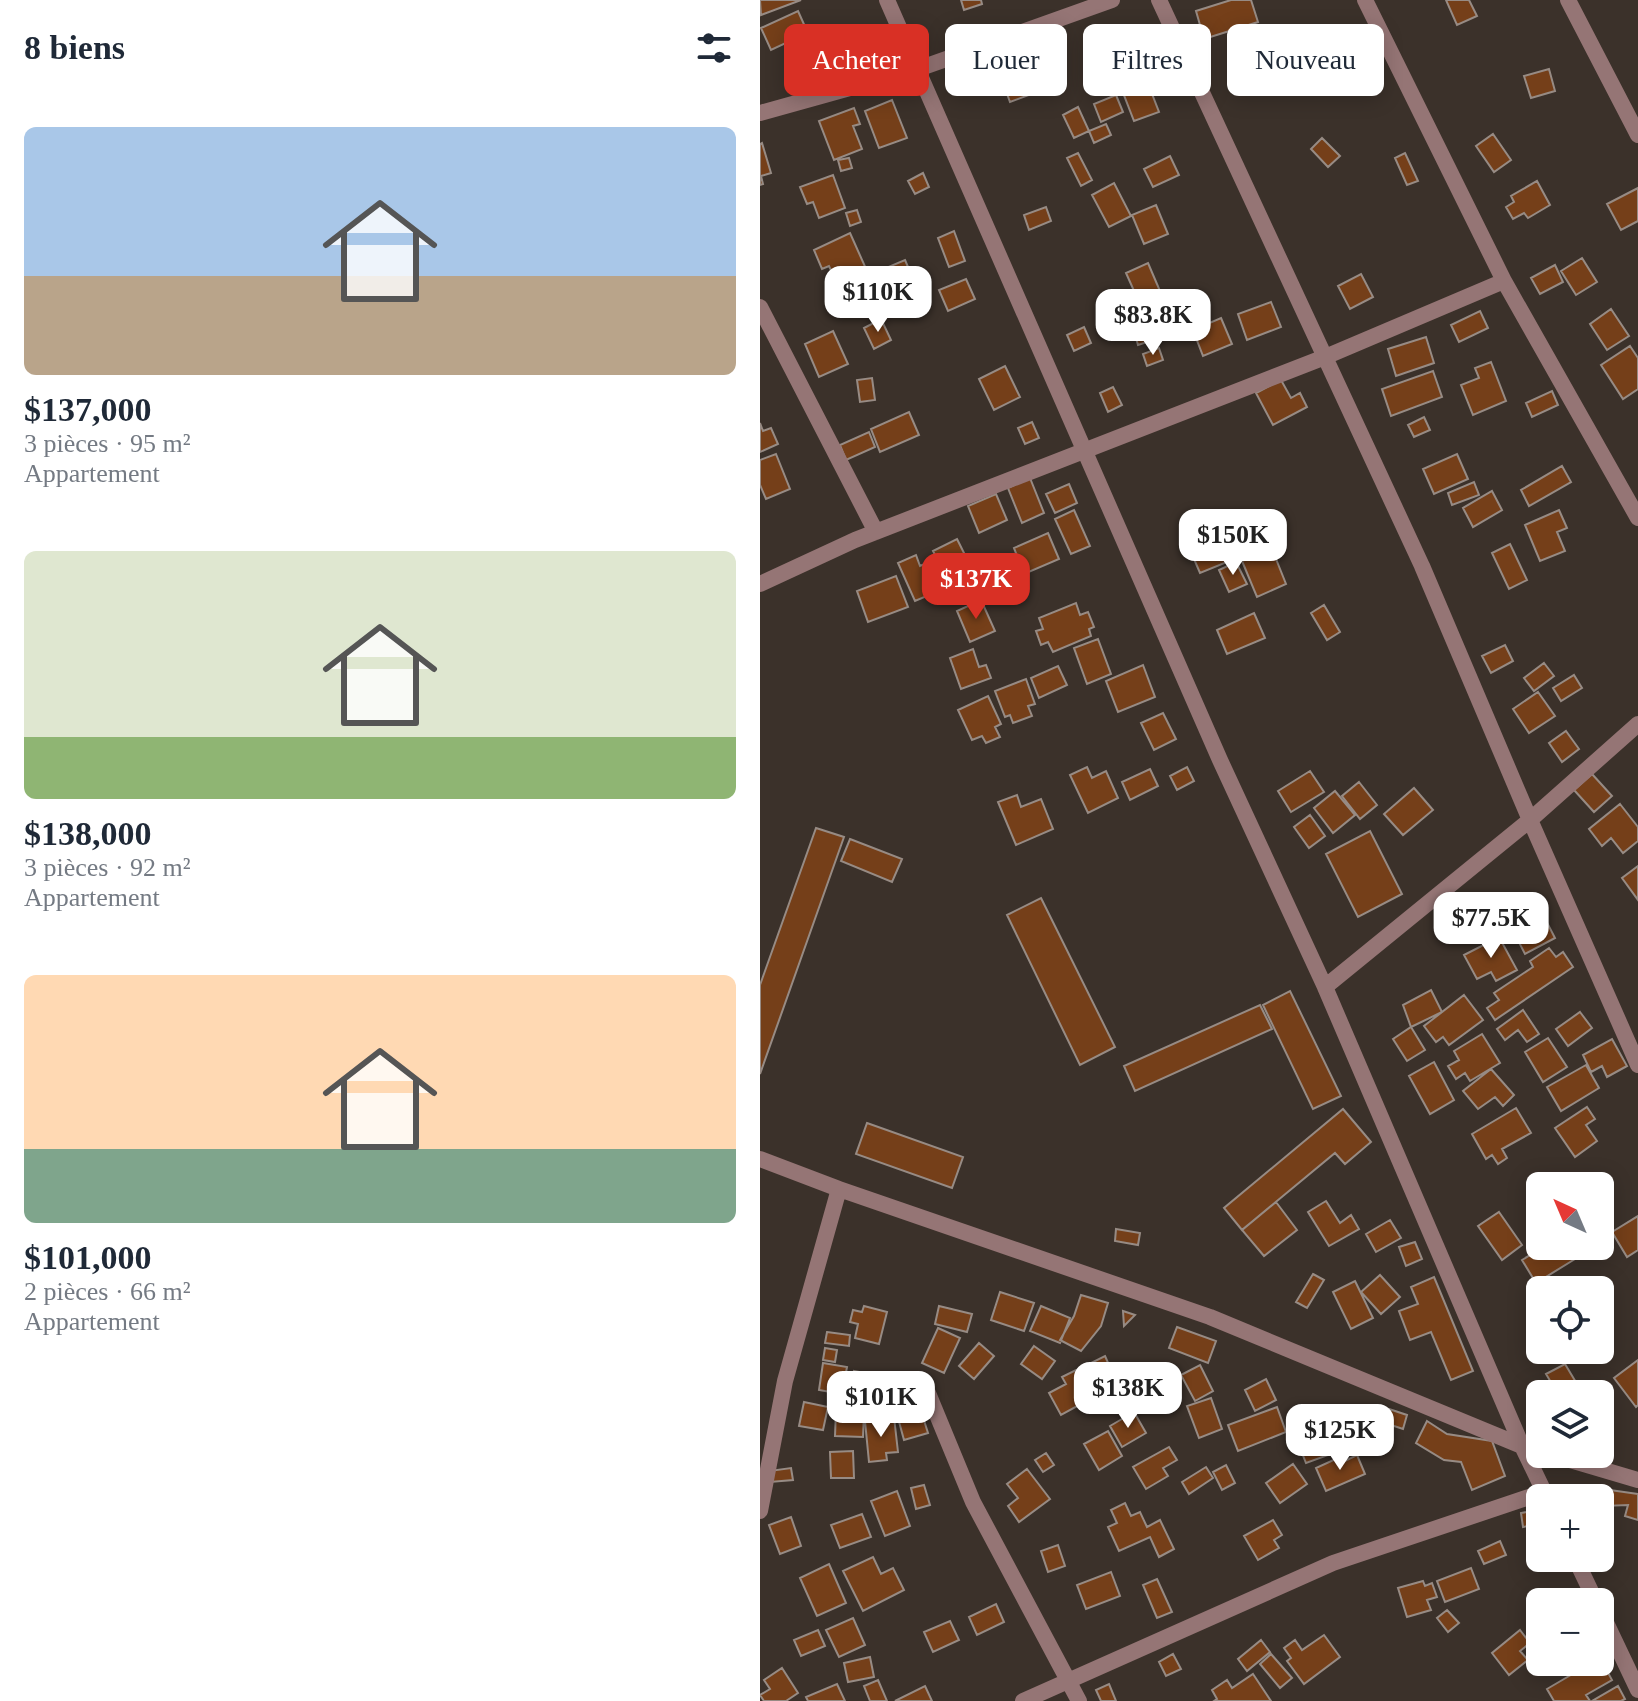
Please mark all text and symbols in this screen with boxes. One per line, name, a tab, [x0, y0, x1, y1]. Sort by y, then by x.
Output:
chip: Acheter	[784, 24, 929, 96]
chip: Louer	[945, 24, 1067, 96]
chip: Filtres	[1083, 24, 1211, 96]
chip: Nouveau	[1227, 24, 1384, 96]
icon: filters	[692, 26, 736, 70]
text: 8 biens	[24, 29, 125, 66]
icon: home	[308, 179, 452, 323]
pin: $110K	[822, 266, 934, 334]
text: $110K	[843, 277, 913, 306]
pin: $83.8K	[1088, 289, 1218, 357]
text: $83.8K	[1114, 300, 1192, 329]
text: $137,000	[24, 391, 152, 428]
text: 3 pièces · 95 m²	[24, 429, 191, 458]
text: Appartement	[24, 459, 160, 488]
pin: $150K	[1177, 509, 1289, 577]
text: $150K	[1197, 520, 1269, 549]
pin: $137K	[920, 553, 1032, 621]
text: $137K	[940, 564, 1012, 593]
icon: home	[308, 603, 452, 747]
text: $138,000	[24, 815, 152, 852]
text: 3 pièces · 92 m²	[24, 853, 191, 882]
text: Appartement	[24, 883, 160, 912]
pin: $77.5K	[1426, 892, 1556, 960]
text: $77.5K	[1452, 903, 1530, 932]
icon: home	[308, 1027, 452, 1171]
north arrow	[1526, 1172, 1614, 1260]
map controls	[1526, 1172, 1614, 1676]
text: $101,000	[24, 1239, 152, 1276]
button: locate	[1526, 1276, 1614, 1364]
text: 2 pièces · 66 m²	[24, 1277, 191, 1306]
text: Appartement	[24, 1307, 160, 1336]
pin: $138K	[1072, 1362, 1184, 1430]
pin: $101K	[825, 1371, 937, 1439]
text: $138K	[1092, 1373, 1164, 1402]
button: layers	[1526, 1380, 1614, 1468]
text: $101K	[845, 1382, 917, 1411]
pin: $125K	[1284, 1404, 1396, 1472]
text: $125K	[1304, 1415, 1376, 1444]
button: +	[1526, 1484, 1614, 1572]
button: −	[1526, 1588, 1614, 1676]

